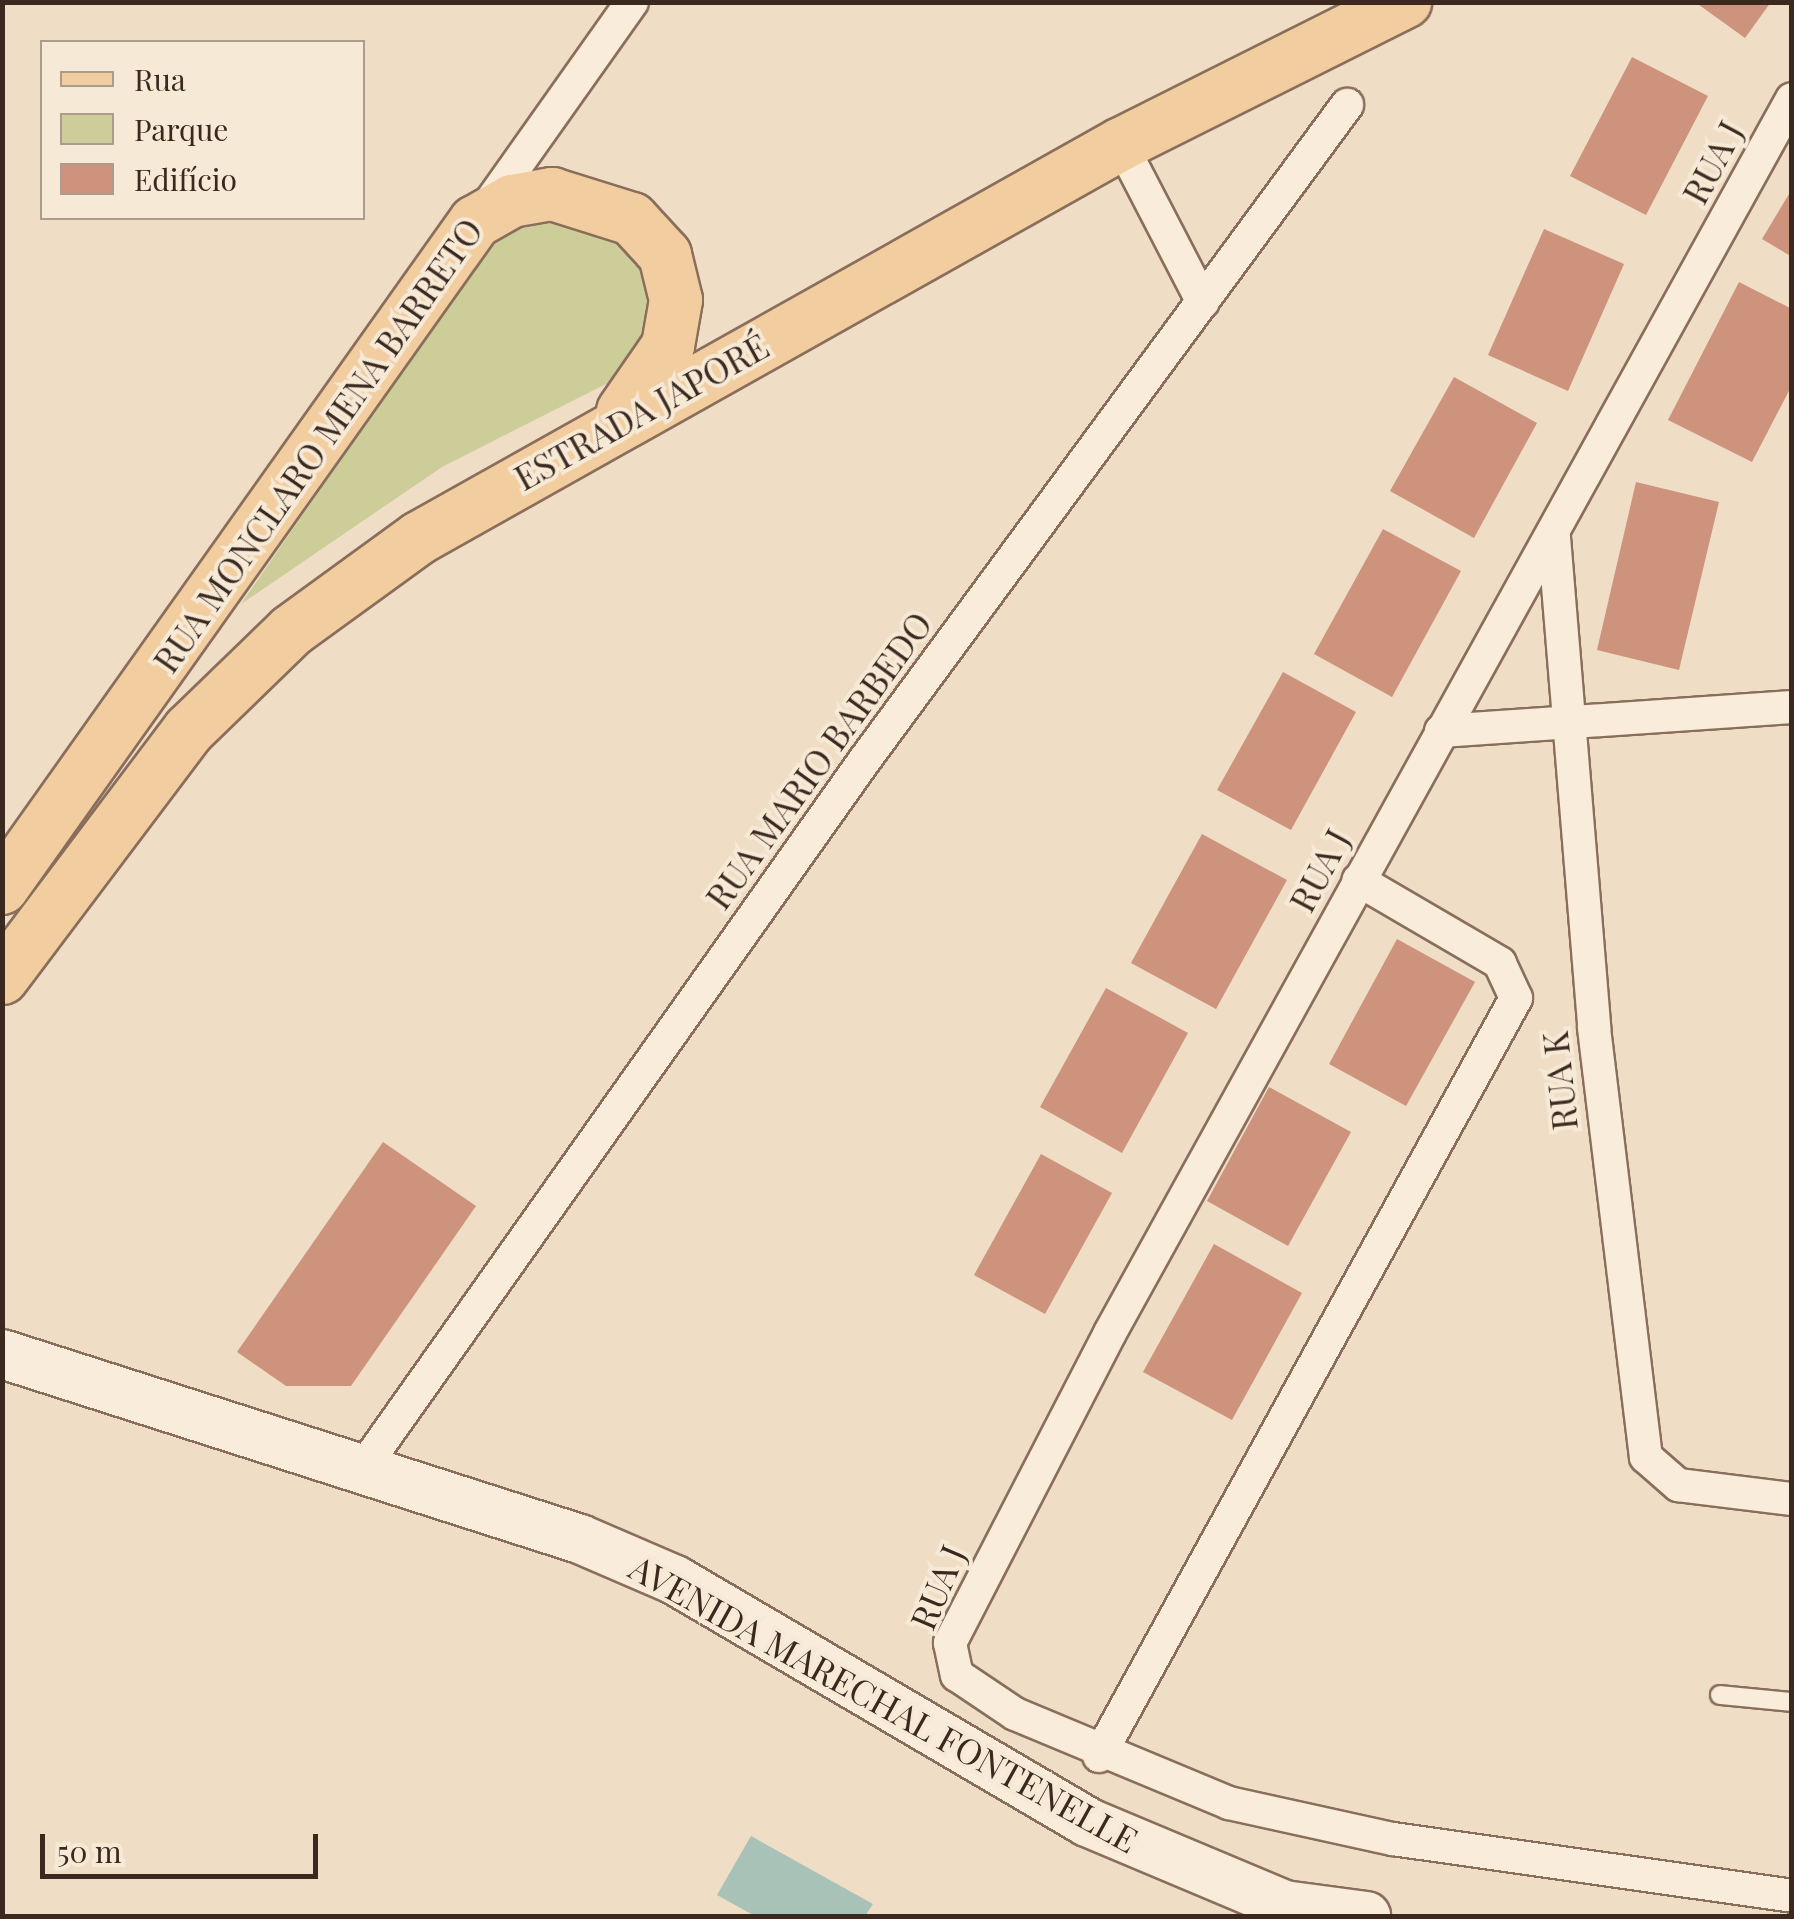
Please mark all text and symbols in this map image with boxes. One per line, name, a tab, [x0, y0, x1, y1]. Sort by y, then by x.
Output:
legend	[40, 40, 365, 220]
text: Rua	[134, 59, 186, 99]
text: Parque	[134, 109, 229, 149]
street label: RUA J	[1673, 114, 1751, 210]
text: Edifício	[134, 159, 237, 199]
street label: RUA MONCLARO MENA BARRETO	[144, 210, 490, 680]
street label: ESTRADA JAPORÉ	[507, 324, 775, 498]
street label: RUA MARIO BARBEDO	[696, 603, 940, 917]
street label: RUA J	[1280, 822, 1358, 918]
street label: RUA K	[1533, 1030, 1585, 1132]
street label: RUA J	[901, 1539, 973, 1635]
street label: AVENIDA MARECHAL FONTENELLE	[623, 1545, 1145, 1861]
scale bar	[45, 1814, 322, 1876]
text: 50 m	[57, 1831, 122, 1871]

